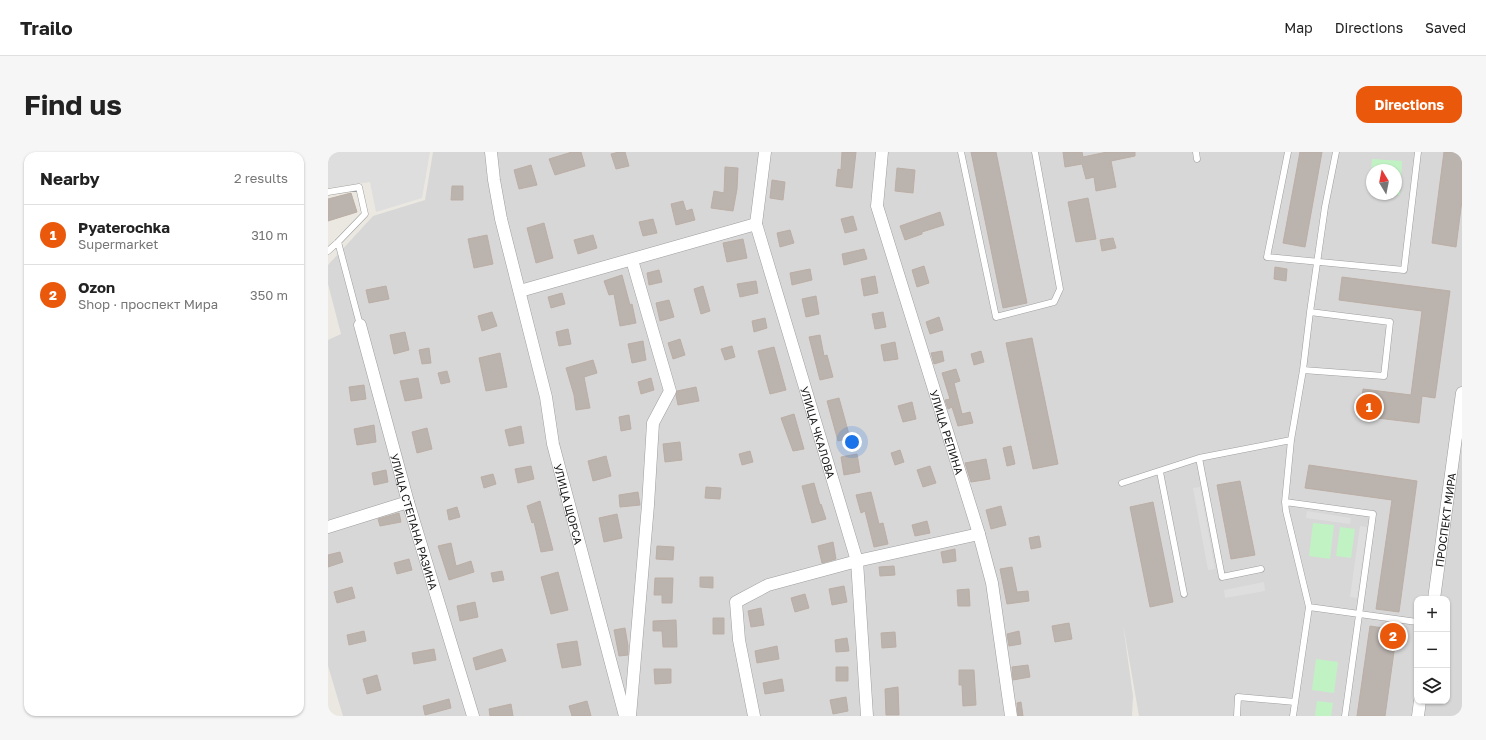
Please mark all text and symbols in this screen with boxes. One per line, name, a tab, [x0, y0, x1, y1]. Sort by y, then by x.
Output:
text: Trailo	[20, 16, 73, 39]
text: Map	[1284, 19, 1313, 36]
text: Directions	[1335, 19, 1403, 36]
text: Saved	[1425, 19, 1466, 36]
button: Directions	[1356, 86, 1462, 123]
text: Find us	[24, 88, 122, 121]
north arrow	[1366, 164, 1402, 200]
text: Nearby	[40, 168, 100, 189]
text: 2 results	[234, 170, 288, 186]
text: Pyaterochka	[78, 218, 170, 236]
text: 1	[50, 227, 56, 243]
text: 310 m	[251, 227, 288, 243]
text: Supermarket	[78, 236, 159, 252]
text: Ozon	[78, 278, 115, 296]
text: 2	[49, 287, 57, 303]
text: 350 m	[250, 287, 288, 303]
text: Shop · проспект Мира	[78, 296, 218, 312]
street label: УЛИЦА ЧКАЛОВА	[799, 385, 839, 480]
street label: УЛИЦА РЕПИНА	[928, 388, 967, 477]
pin: 1	[1356, 392, 1382, 422]
your location	[842, 432, 862, 452]
street label: УЛИЦА СТЕПАНА РАЗИНА	[389, 452, 441, 592]
street label: УЛИЦА ЩОРСА	[552, 462, 586, 546]
street label: ПРОСПЕКТ МИРА	[1432, 471, 1458, 568]
map controls	[1414, 596, 1450, 704]
button: +	[1414, 596, 1450, 632]
pin: 2	[1380, 621, 1406, 651]
button: −	[1414, 632, 1450, 668]
button: layers	[1414, 668, 1450, 704]

